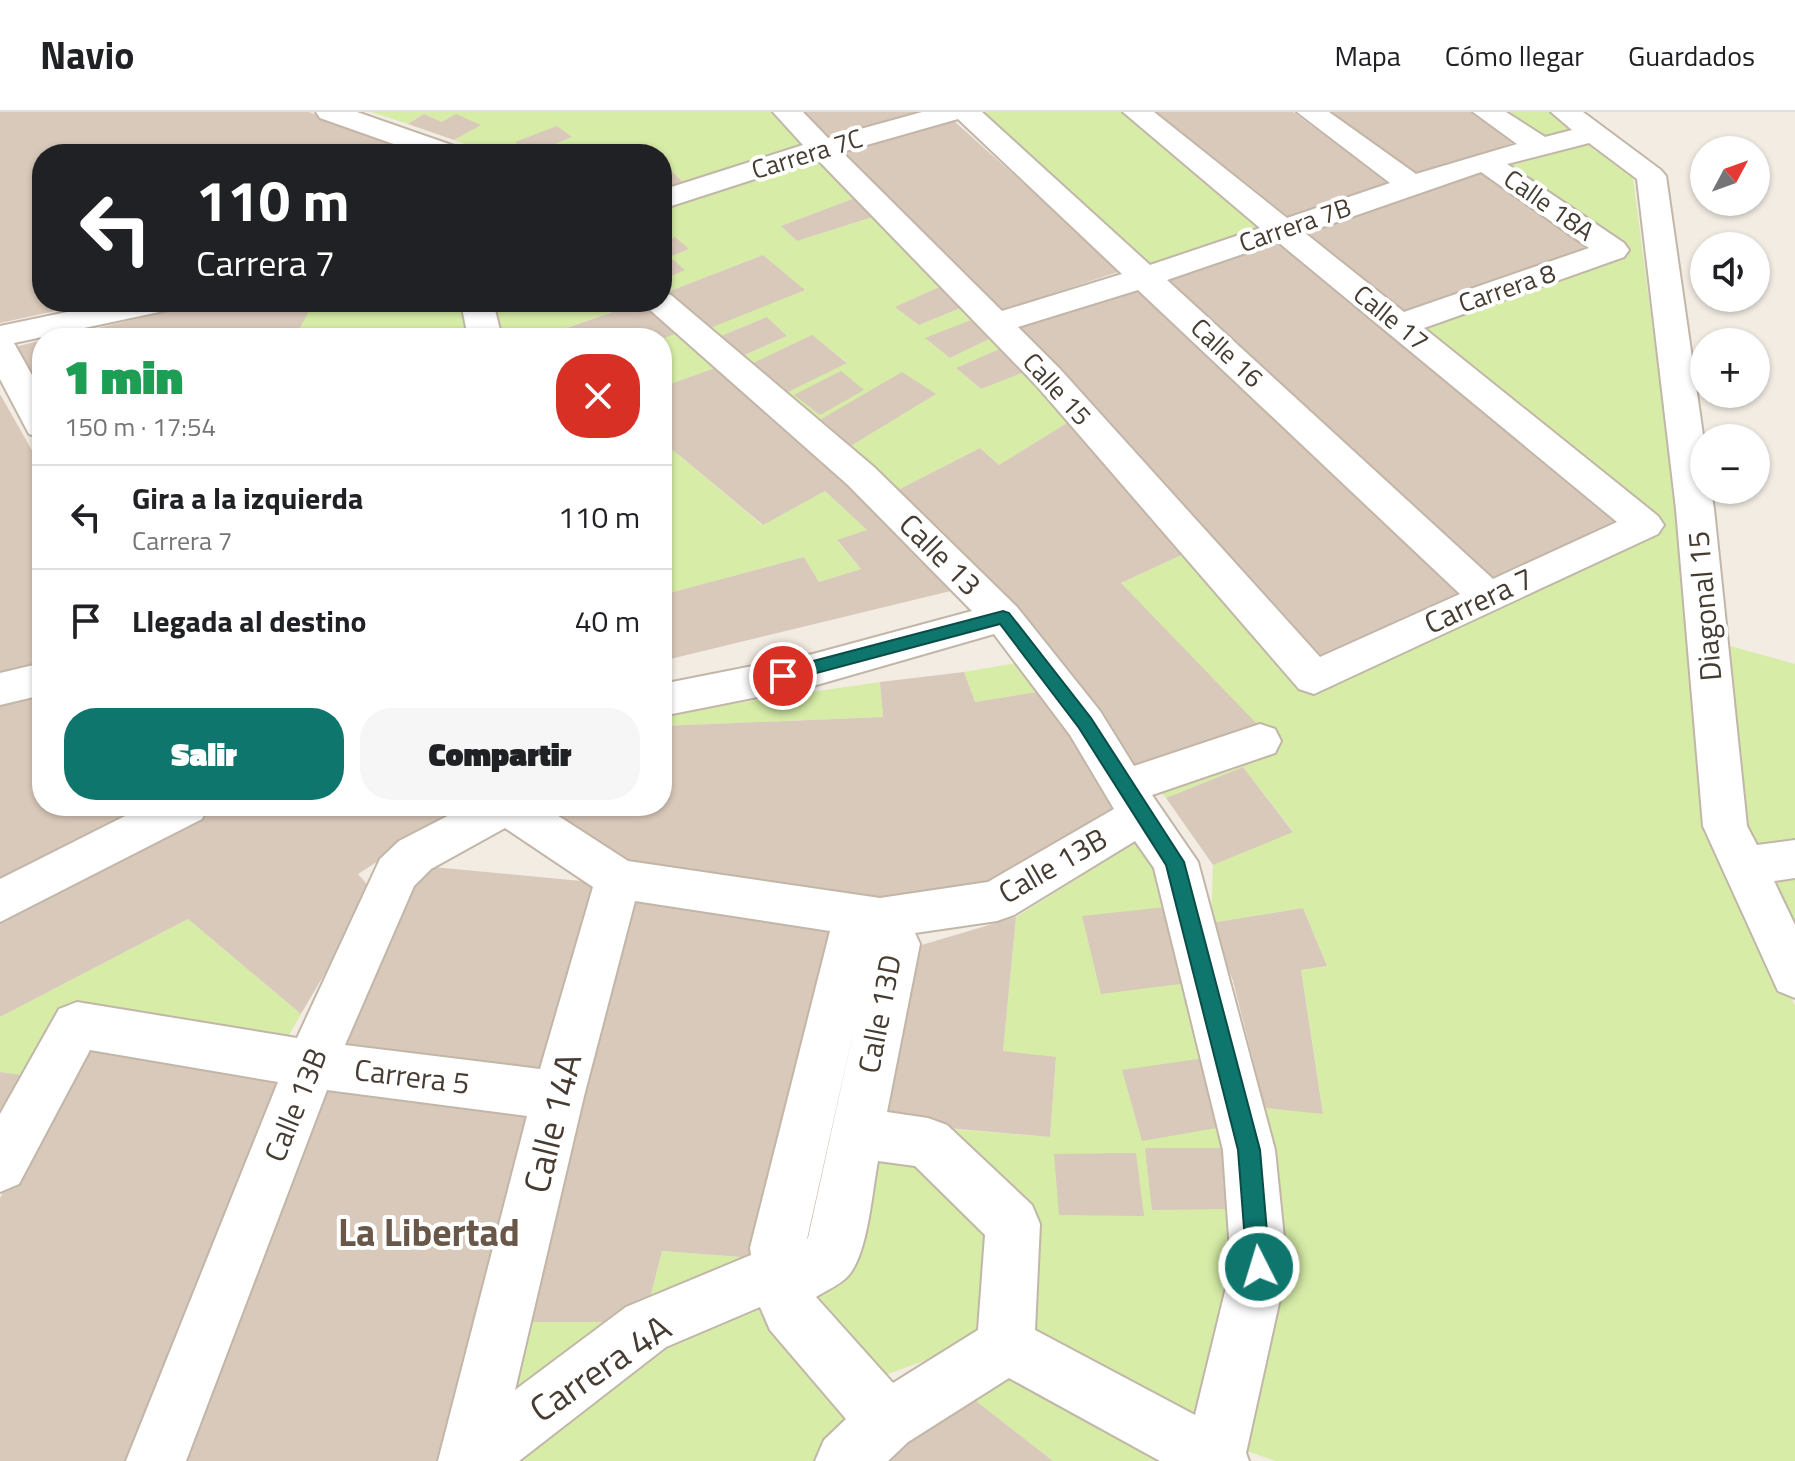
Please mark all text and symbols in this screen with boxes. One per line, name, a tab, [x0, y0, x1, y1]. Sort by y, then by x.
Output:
text: Navio	[40, 26, 134, 84]
text: Mapa	[1334, 34, 1401, 77]
text: Cómo llegar	[1445, 34, 1584, 77]
text: Guardados	[1628, 34, 1755, 77]
street label: Carrera 7C	[746, 118, 867, 189]
north arrow	[1690, 136, 1770, 216]
map controls	[1690, 136, 1770, 504]
text: 110 m	[196, 158, 349, 243]
street label: Calle 18A	[1496, 159, 1603, 250]
icon: left	[64, 176, 168, 280]
street label: Carrera 7B	[1233, 187, 1356, 262]
button: sound	[1690, 232, 1770, 312]
text: Carrera 7	[196, 235, 335, 290]
street label: Carrera 8	[1453, 253, 1561, 322]
street label: Calle 17	[1345, 275, 1437, 360]
street label: Calle 16	[1182, 309, 1273, 397]
button: +	[1690, 328, 1770, 408]
text: 1 min	[64, 340, 183, 413]
street label: Calle 15	[1014, 343, 1101, 434]
button: close	[556, 354, 640, 438]
text: 150 m · 17:54	[64, 407, 216, 446]
button: −	[1690, 424, 1770, 504]
text: Gira a la izquierda	[132, 475, 363, 521]
text: 110 m	[558, 494, 640, 540]
icon: left	[64, 495, 108, 539]
street label: Calle 13	[889, 502, 993, 606]
text: Carrera 7	[132, 521, 232, 560]
street label: Diagonal 15	[1675, 529, 1733, 683]
street label: Carrera 7	[1416, 555, 1541, 645]
text: Llegada al destino	[132, 598, 366, 644]
text: 40 m	[575, 598, 640, 644]
icon: arrive	[64, 599, 108, 643]
pin	[749, 642, 817, 710]
icon: arrive	[761, 654, 805, 698]
button: Salir	[64, 708, 344, 800]
button: Compartir	[360, 708, 640, 800]
street label: Calle 13B	[989, 815, 1116, 915]
street label: Calle 13D	[845, 951, 913, 1077]
street label: Calle 13B	[251, 1041, 339, 1168]
street label: Carrera 5	[352, 1046, 472, 1106]
street label: Calle 14A	[508, 1047, 595, 1198]
district label: La Libertad	[338, 1203, 520, 1261]
position arrow	[1217, 1225, 1301, 1309]
street label: Carrera 4A	[518, 1300, 682, 1435]

